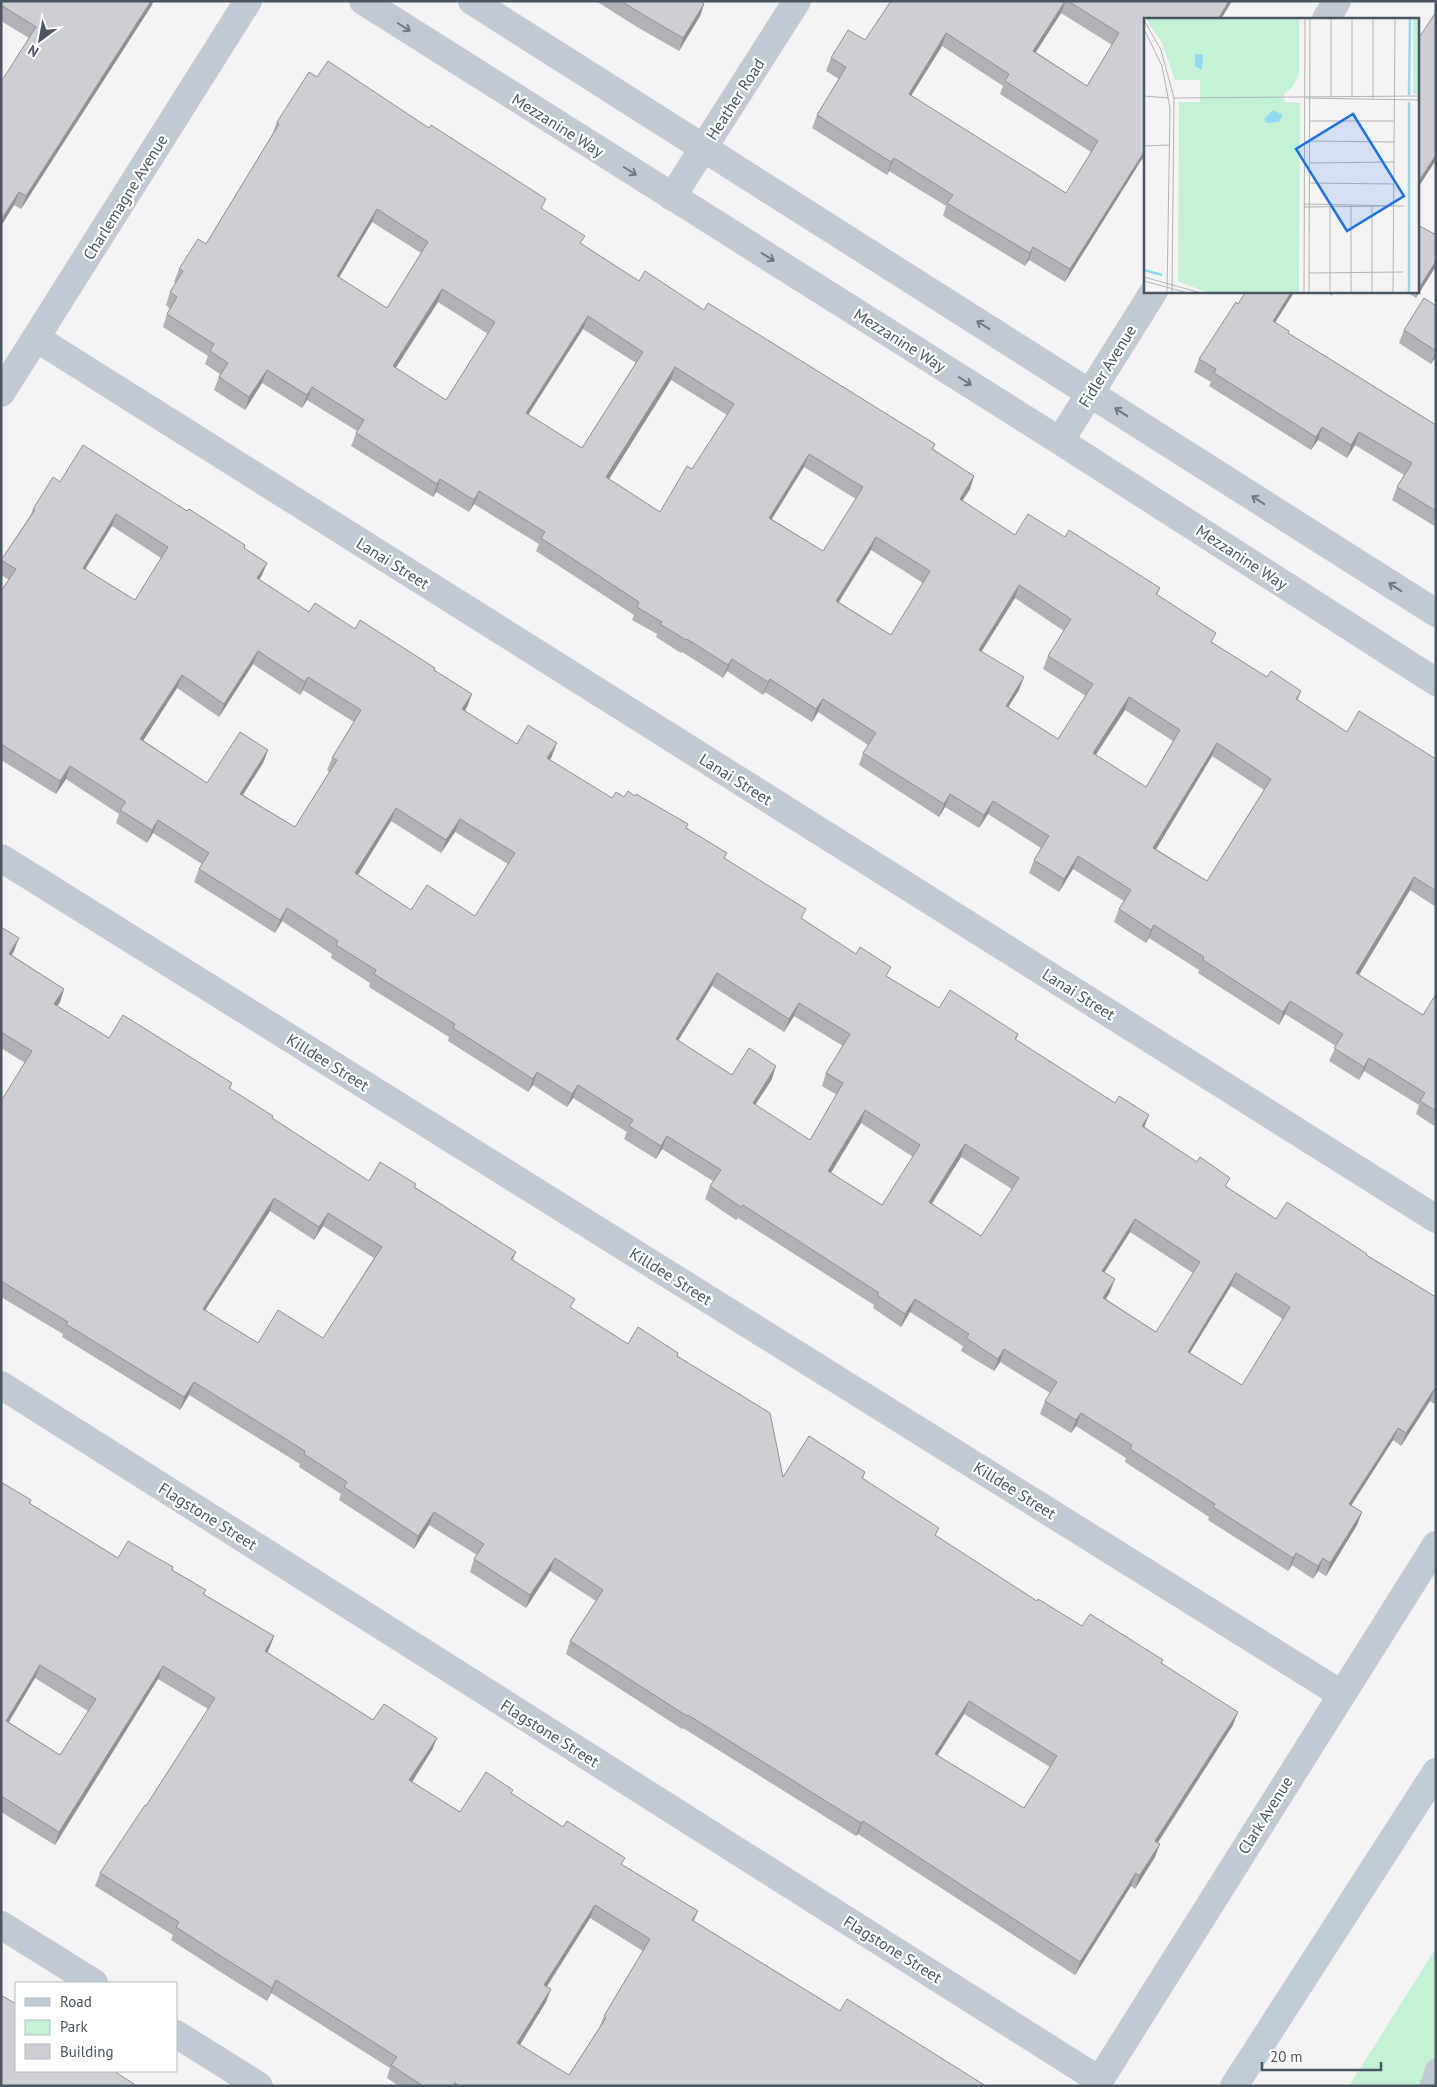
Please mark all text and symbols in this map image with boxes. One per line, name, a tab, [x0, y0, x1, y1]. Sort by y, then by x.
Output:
north arrow	[15, 15, 65, 65]
inset map	[1144, 18, 1420, 292]
one-way arrow	[397, 23, 411, 33]
text: N	[24, 41, 42, 61]
street label: Heather Road	[701, 55, 769, 143]
street label: Mezzanine Way	[508, 89, 608, 162]
street label: Charlemagne Avenue	[78, 131, 172, 263]
one-way arrow	[623, 166, 637, 176]
one-way arrow	[760, 252, 774, 262]
street label: Mezzanine Way	[850, 304, 950, 377]
one-way arrow	[977, 320, 991, 330]
street label: Fidler Avenue	[1074, 321, 1140, 411]
one-way arrow	[957, 376, 971, 386]
one-way arrow	[1114, 407, 1128, 417]
one-way arrow	[1251, 494, 1265, 504]
street label: Mezzanine Way	[1193, 520, 1292, 594]
street label: Lanai Street	[353, 533, 434, 594]
one-way arrow	[1388, 582, 1402, 592]
street label: Lanai Street	[696, 749, 777, 810]
street label: Lanai Street	[1039, 964, 1120, 1025]
street label: Killdee Street	[283, 1029, 373, 1095]
street label: Killdee Street	[626, 1243, 716, 1309]
street label: Killdee Street	[970, 1457, 1060, 1523]
street label: Flagstone Street	[155, 1478, 261, 1554]
street label: Flagstone Street	[497, 1695, 603, 1771]
street label: Clark Avenue	[1233, 1772, 1297, 1858]
street label: Flagstone Street	[840, 1911, 946, 1987]
legend	[15, 1982, 178, 2072]
text: Road	[60, 1992, 92, 2011]
text: Park	[60, 2017, 88, 2036]
scale bar	[1262, 2040, 1381, 2072]
text: Building	[60, 2042, 114, 2061]
text: 20 m	[1270, 2047, 1303, 2066]

